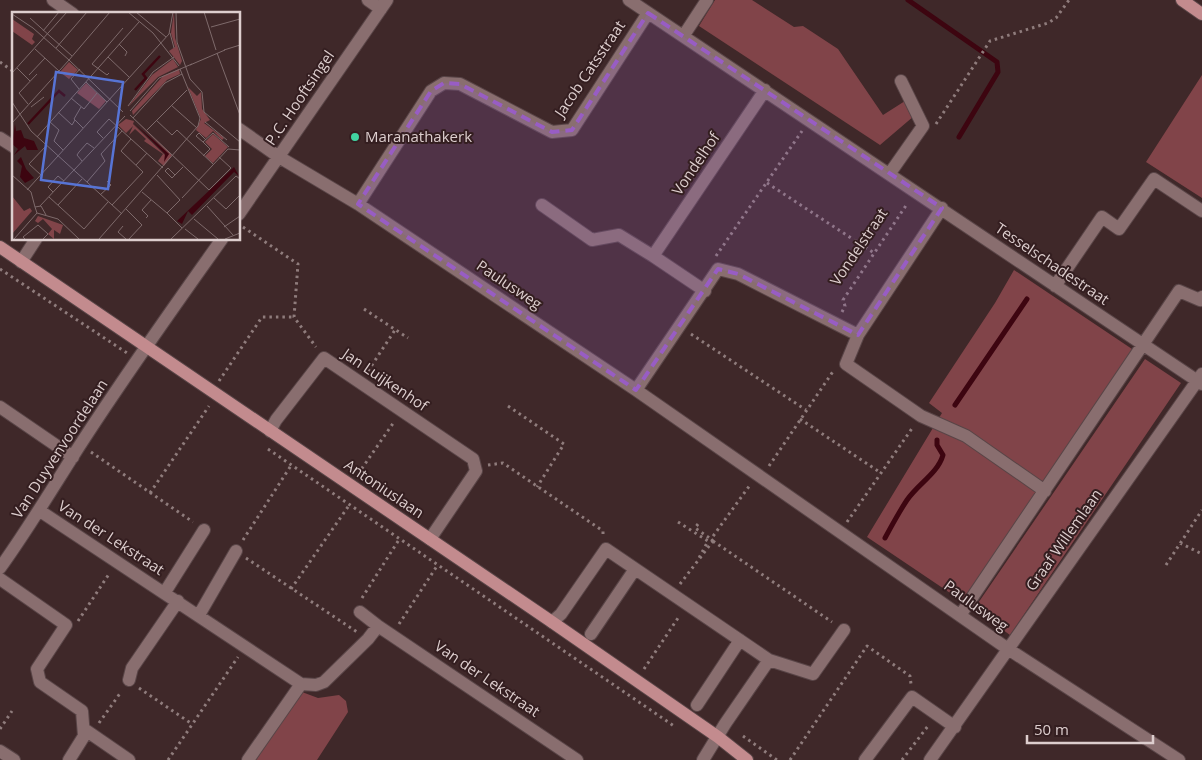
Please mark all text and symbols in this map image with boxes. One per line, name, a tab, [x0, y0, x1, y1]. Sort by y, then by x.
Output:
inset map	[12, 12, 240, 240]
street label: Jacob Catsstraat	[548, 16, 629, 122]
street label: P.C. Hooftsingel	[260, 46, 338, 149]
place label: Maranathakerk	[365, 126, 472, 146]
street label: Vondelhof	[667, 127, 724, 199]
marker: Maranathakerk	[349, 131, 361, 143]
street label: Vondelstraat	[825, 204, 891, 289]
street label: Tesselschadestraat	[992, 218, 1113, 309]
street label: Paulusweg	[473, 255, 546, 313]
street label: Jan Luijkenhof	[337, 342, 433, 416]
street label: Van Duyvenvoordelaan	[7, 375, 112, 522]
street label: Antoniuslaan	[341, 454, 428, 522]
street label: Graaf Willemlaan	[1021, 485, 1106, 594]
street label: Van der Lekstraat	[55, 495, 168, 579]
street label: Paulusweg	[940, 575, 1013, 635]
street label: Van der Lekstraat	[431, 636, 544, 721]
scale bar	[1027, 712, 1153, 744]
text: 50 m	[1034, 719, 1069, 739]

